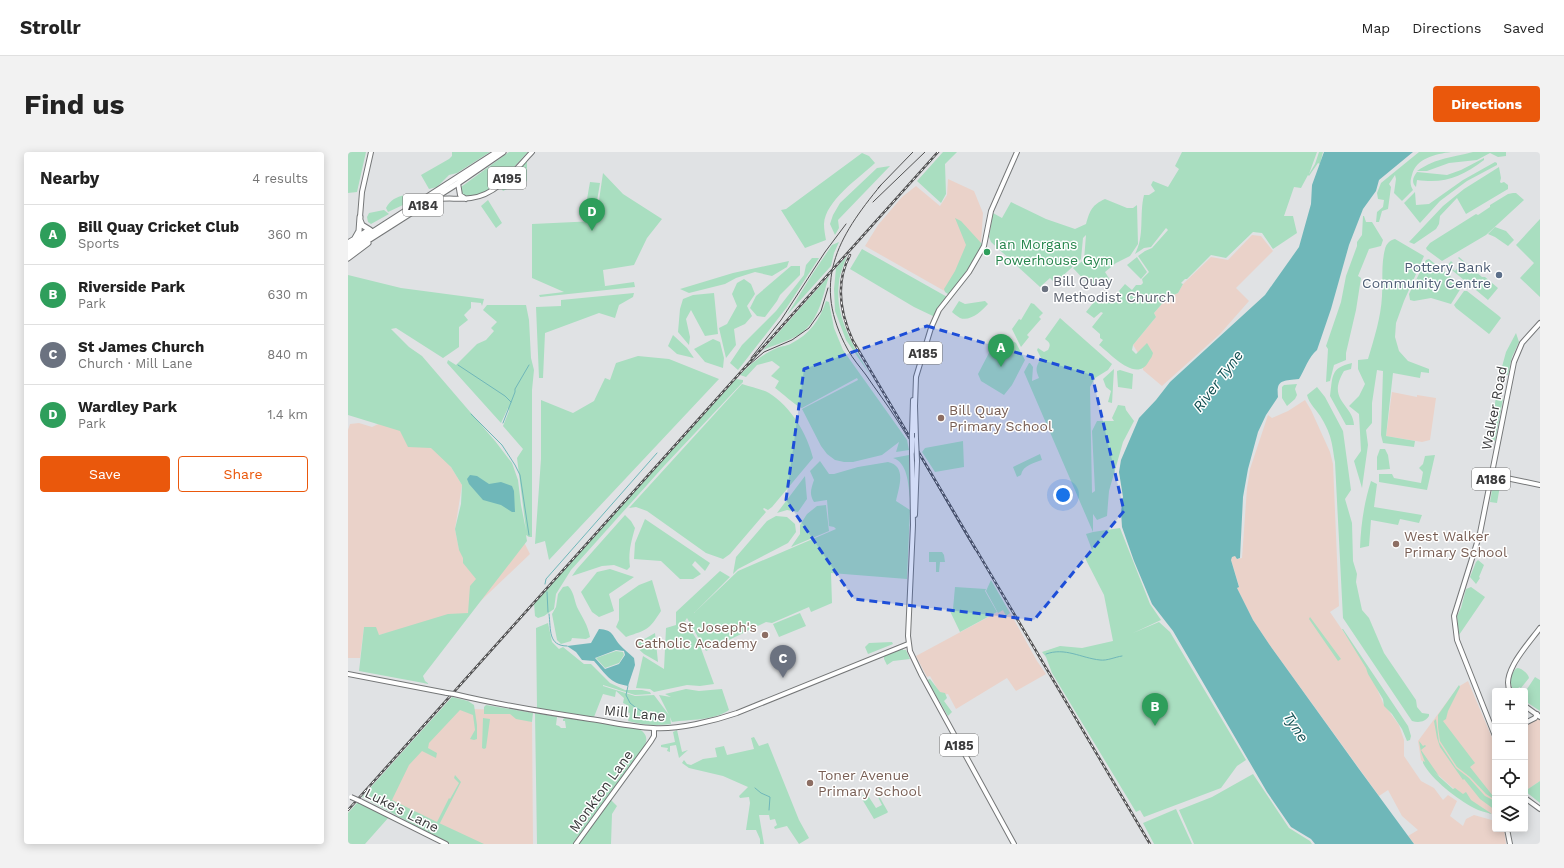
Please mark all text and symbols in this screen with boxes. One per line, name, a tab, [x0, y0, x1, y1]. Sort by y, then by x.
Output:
text: Strollr	[20, 16, 81, 39]
text: Map	[1362, 20, 1390, 36]
text: Directions	[1412, 20, 1481, 36]
text: Saved	[1503, 20, 1544, 36]
button: Directions	[1433, 86, 1540, 122]
text: Find us	[24, 88, 124, 121]
road number: A195	[488, 167, 526, 189]
text: Nearby	[40, 168, 99, 188]
text: 4 results	[252, 171, 308, 186]
road number: A184	[403, 194, 443, 216]
pin: D	[579, 198, 605, 231]
text: Bill Quay Cricket Club	[78, 218, 239, 236]
text: A	[49, 227, 57, 242]
text: 360 m	[268, 227, 308, 242]
text: Sports	[78, 236, 119, 251]
place label: Ian Morgans Powerhouse Gym	[995, 236, 1113, 268]
marker: Ian Morgans Powerhouse Gym	[982, 247, 992, 257]
place label: Pottery Bank Community Centre	[1362, 259, 1491, 291]
marker: Pottery Bank Community Centre	[1494, 270, 1504, 280]
place label: Bill Quay Methodist Church	[1053, 273, 1175, 305]
text: Riverside Park	[78, 278, 185, 296]
marker: Bill Quay Methodist Church	[1040, 284, 1050, 294]
text: B	[49, 287, 57, 302]
text: 630 m	[268, 287, 308, 302]
text: Park	[78, 296, 106, 311]
pin: A	[988, 334, 1014, 367]
text: St James Church	[78, 338, 204, 356]
road number: A185	[904, 342, 942, 364]
text: C	[49, 347, 57, 362]
text: 840 m	[267, 347, 308, 362]
water label: River Tyne	[1189, 347, 1247, 415]
text: Church · Mill Lane	[78, 356, 192, 371]
street label: Walker Road	[1478, 365, 1510, 451]
text: Wardley Park	[78, 398, 177, 416]
place label: Bill Quay Primary School	[949, 402, 1053, 434]
text: D	[48, 407, 58, 422]
text: 1.4 km	[267, 407, 308, 422]
marker: Bill Quay Primary School	[936, 413, 946, 423]
text: Park	[78, 416, 106, 431]
button: Save	[40, 456, 170, 492]
button: Share	[178, 456, 308, 492]
road number: A186	[1472, 468, 1510, 490]
your location	[1053, 485, 1073, 505]
place label: West Walker Primary School	[1404, 528, 1508, 560]
marker: West Walker Primary School	[1391, 539, 1401, 549]
place label: St Joseph's Catholic Academy	[635, 619, 758, 651]
marker: St Joseph's Catholic Academy	[760, 630, 770, 640]
pin: C	[770, 645, 796, 678]
map controls	[1492, 688, 1528, 832]
button: +	[1492, 688, 1528, 724]
pin: B	[1142, 693, 1168, 726]
street label: Mill Lane	[604, 702, 666, 724]
water label: Tyne	[1279, 708, 1313, 746]
button: −	[1492, 724, 1528, 760]
road number: A185	[940, 734, 978, 756]
street label: Monkton Lane	[566, 747, 636, 835]
button: locate	[1492, 760, 1528, 796]
place label: Toner Avenue Primary School	[818, 767, 922, 799]
marker: Toner Avenue Primary School	[805, 778, 815, 788]
street label: Luke's Lane	[362, 785, 442, 835]
button: layers	[1492, 796, 1528, 832]

